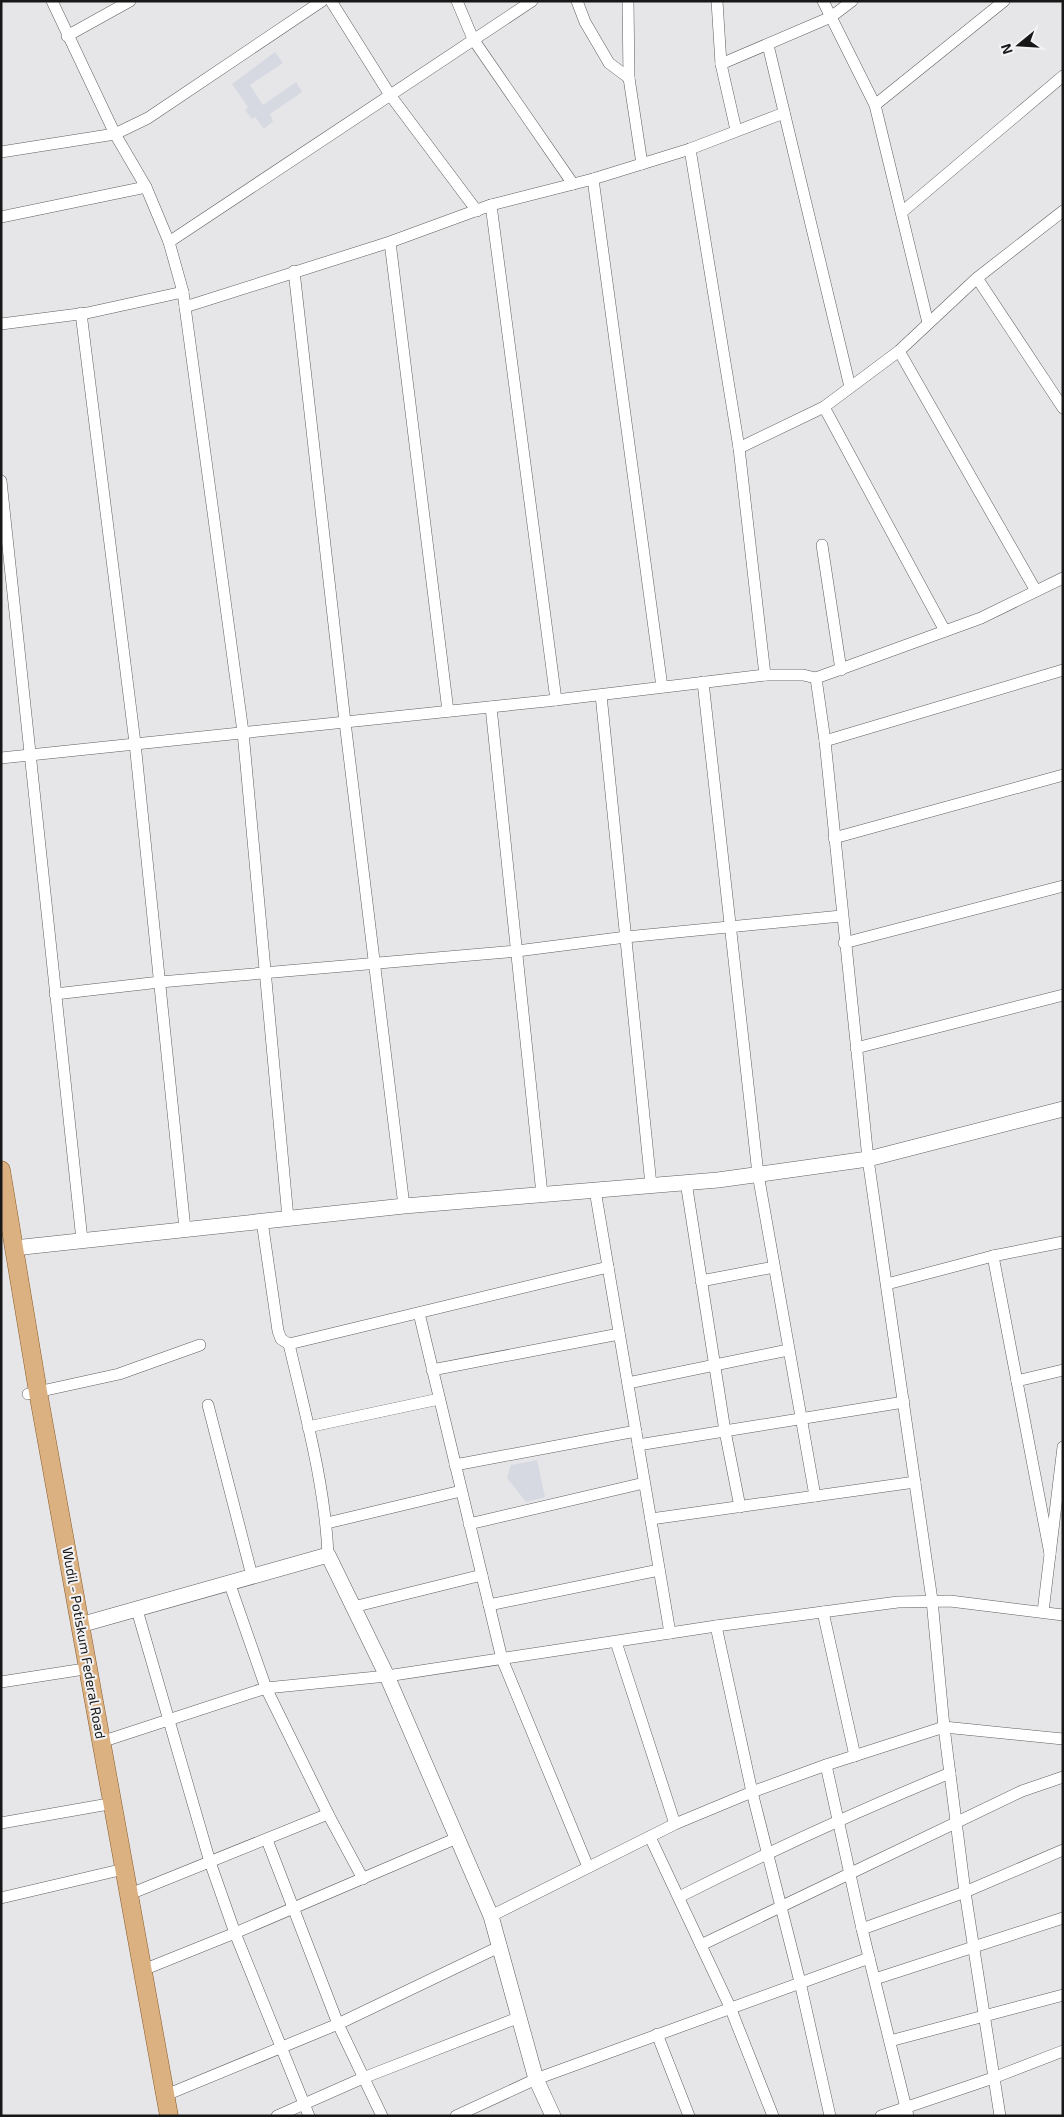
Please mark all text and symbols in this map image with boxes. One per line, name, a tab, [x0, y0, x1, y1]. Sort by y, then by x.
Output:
north arrow	[994, 20, 1044, 70]
text: N	[997, 42, 1016, 57]
street label: Wudil - Potiskum Federal Road	[59, 1546, 110, 1740]

